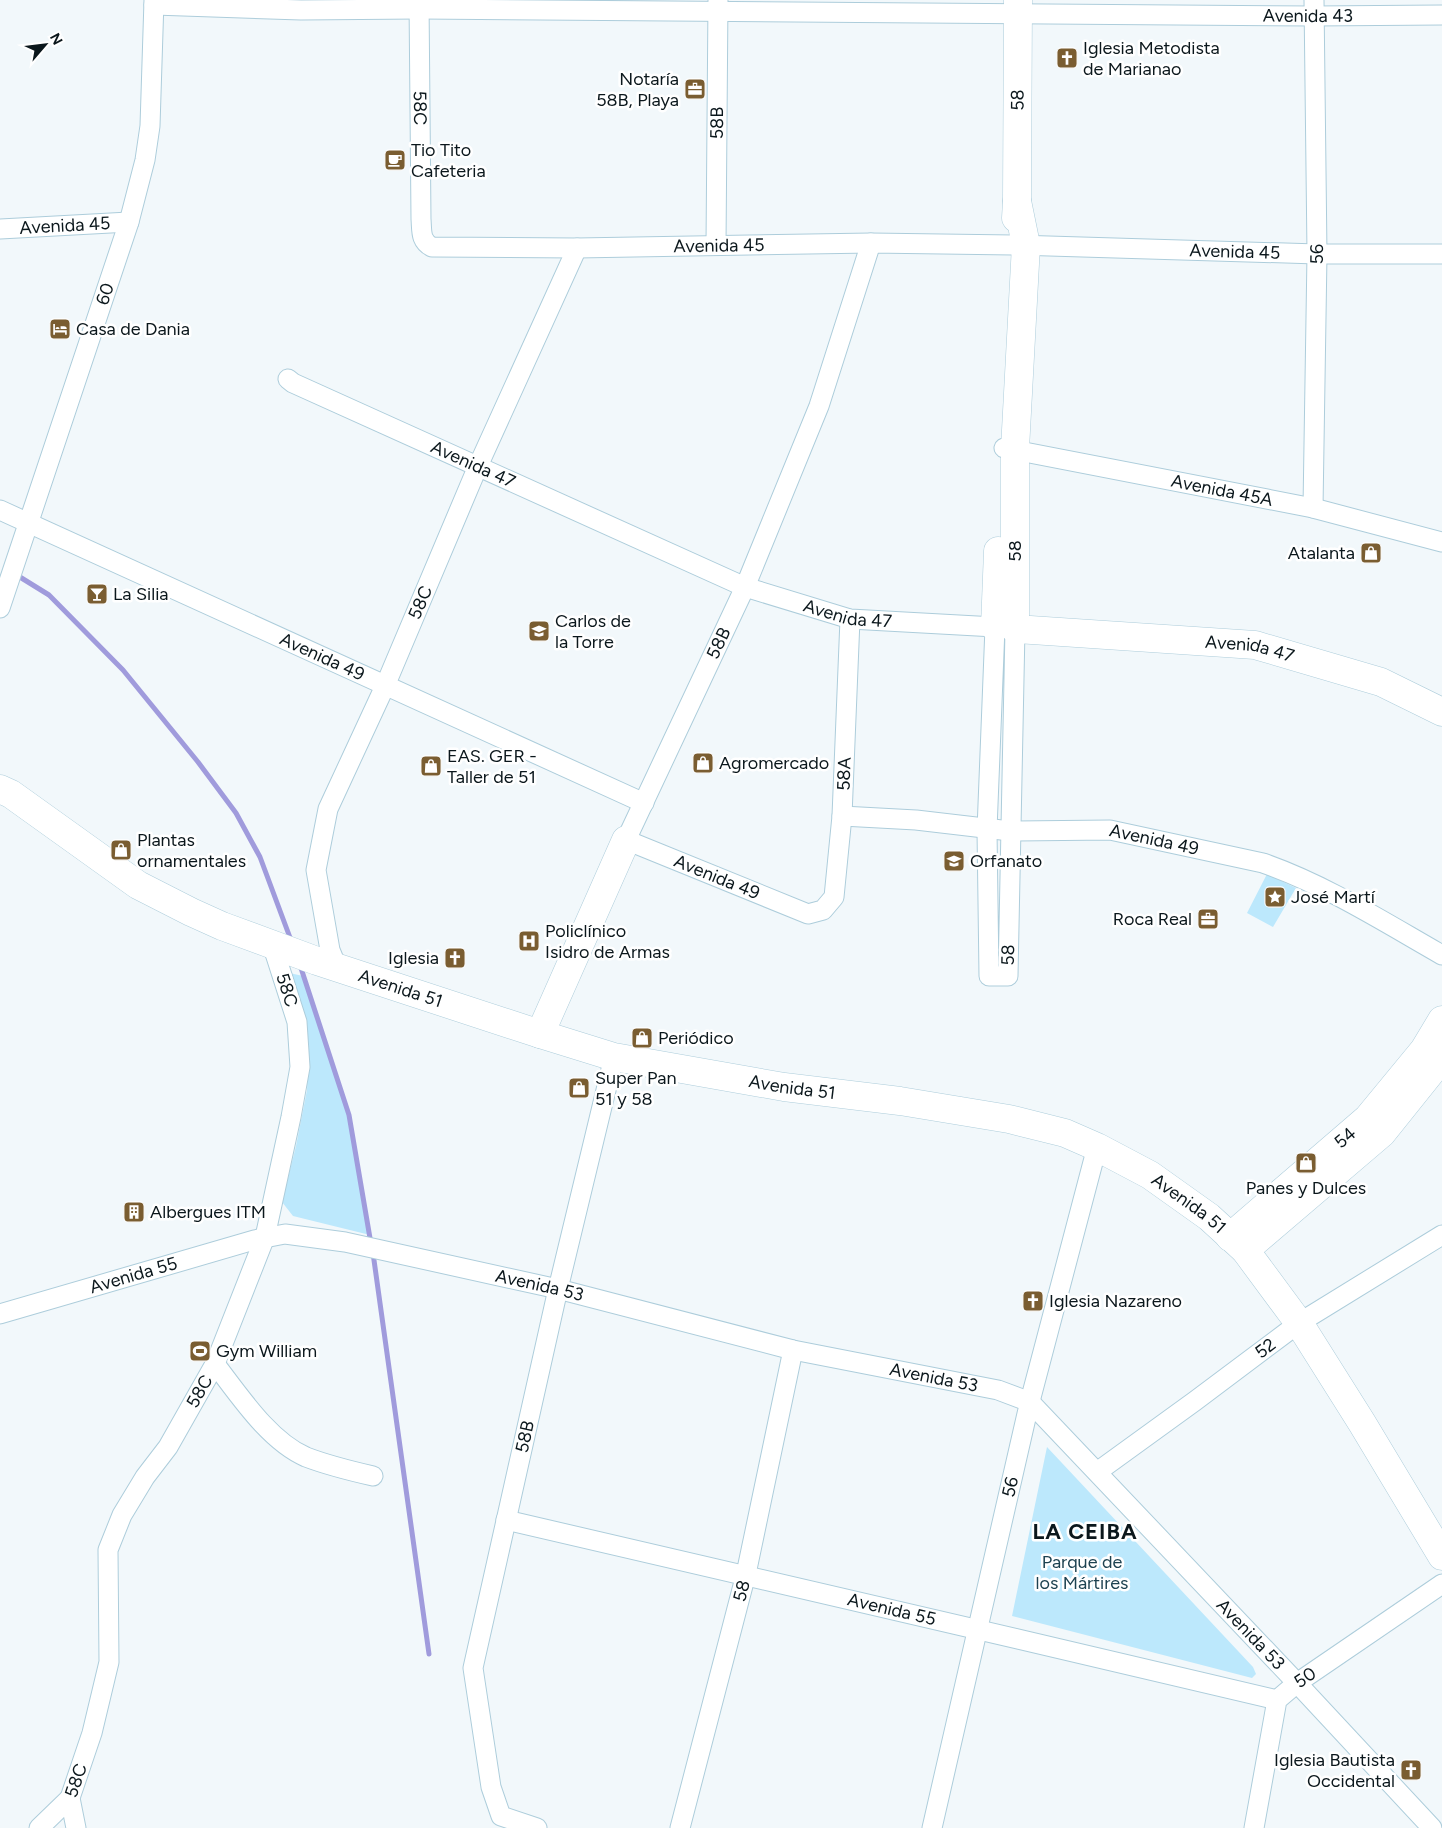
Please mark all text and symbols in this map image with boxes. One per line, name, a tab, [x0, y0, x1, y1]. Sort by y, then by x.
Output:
street label: Avenida 43	[1263, 5, 1353, 27]
north arrow	[20, 20, 70, 70]
text: N	[46, 30, 66, 48]
place label: Iglesia Metodista de Marianao	[1083, 37, 1220, 80]
church icon: Iglesia Metodista de Marianao	[1055, 46, 1079, 70]
place label: Notaría 58B, Playa	[596, 68, 679, 111]
office icon: Notaría 58B, Playa	[683, 77, 707, 101]
street label: 58	[1006, 89, 1029, 111]
street label: 58C	[409, 91, 431, 125]
street label: 58B	[706, 107, 728, 139]
place label: Tio Tito Cafeteria	[411, 139, 486, 182]
cafe icon: Tio Tito Cafeteria	[383, 148, 407, 172]
street label: Avenida 45	[19, 212, 111, 239]
street label: Avenida 45	[673, 234, 765, 257]
street label: Avenida 45	[1189, 239, 1281, 264]
street label: 56	[1306, 244, 1328, 264]
street label: 60	[91, 280, 119, 308]
hotel icon: Casa de Dania	[48, 317, 72, 341]
place label: Casa de Dania	[76, 318, 190, 340]
street label: Avenida 47	[427, 436, 519, 493]
street label: Avenida 45A	[1169, 470, 1275, 511]
street label: 58	[1004, 540, 1026, 562]
shop icon: Atalanta	[1359, 541, 1383, 565]
place label: Atalanta	[1288, 542, 1355, 564]
bar icon: La Silia	[85, 582, 109, 606]
street label: 58C	[403, 582, 437, 623]
place label: La Silia	[113, 583, 169, 605]
street label: Avenida 47	[801, 594, 893, 632]
place label: Carlos de la Torre	[555, 610, 631, 653]
school or university icon: Carlos de la Torre	[527, 619, 551, 643]
street label: 58B	[702, 624, 735, 663]
street label: Avenida 49	[276, 628, 368, 685]
street label: Avenida 47	[1205, 631, 1297, 667]
place label: EAS. GER - Taller de 51	[447, 745, 537, 788]
shop icon: Agromercado	[691, 751, 715, 775]
place label: Agromercado	[719, 752, 829, 774]
shop icon: EAS. GER - Taller de 51	[419, 754, 443, 778]
street label: 58A	[832, 757, 856, 791]
street label: Avenida 49	[1108, 819, 1201, 860]
place label: Plantas ornamentales	[137, 829, 246, 872]
shop icon: Plantas ornamentales	[109, 838, 133, 862]
school or university icon: Orfanato	[942, 849, 966, 873]
street label: Avenida 49	[671, 850, 763, 904]
place label: Orfanato	[970, 850, 1042, 872]
place icon: José Martí	[1263, 885, 1287, 909]
place label: José Martí	[1291, 886, 1376, 908]
office icon: Roca Real	[1196, 907, 1220, 931]
place label: Roca Real	[1113, 908, 1192, 930]
place label: Policlínico Isidro de Armas	[545, 920, 670, 963]
hospital icon: Policlínico Isidro de Armas	[517, 929, 541, 953]
street label: 58	[997, 944, 1019, 966]
church icon: Iglesia	[443, 946, 467, 970]
place label: Iglesia	[388, 947, 439, 969]
street label: Avenida 51	[356, 964, 445, 1012]
street label: 58C	[271, 970, 303, 1010]
shop icon: Periódico	[630, 1026, 654, 1050]
place label: Periódico	[658, 1027, 734, 1049]
place label: Super Pan 51 y 58	[595, 1067, 677, 1110]
street label: Avenida 51	[747, 1070, 837, 1104]
shop icon: Super Pan 51 y 58	[567, 1076, 591, 1100]
street label: 54	[1330, 1122, 1360, 1153]
shop icon: Panes y Dulces	[1294, 1151, 1318, 1175]
street label: Avenida 51	[1147, 1169, 1231, 1238]
place label: Panes y Dulces	[1246, 1177, 1366, 1199]
building icon: Albergues ITM	[122, 1200, 146, 1224]
place label: Albergues ITM	[150, 1201, 266, 1223]
street label: Avenida 55	[87, 1252, 180, 1298]
street label: Avenida 53	[494, 1265, 586, 1306]
church icon: Iglesia Nazareno	[1021, 1289, 1045, 1313]
place label: Iglesia Nazareno	[1049, 1290, 1182, 1312]
street label: 52	[1251, 1333, 1280, 1363]
sports icon: Gym William	[188, 1339, 212, 1363]
place label: Gym William	[216, 1340, 317, 1362]
street label: Avenida 53	[888, 1358, 980, 1397]
street label: 58C	[181, 1371, 218, 1412]
street label: 58B	[511, 1418, 539, 1455]
street label: 56	[997, 1474, 1023, 1499]
district label: LA CEIBA	[1032, 1518, 1138, 1545]
park label: Parque de los Mártires	[1036, 1551, 1129, 1594]
street label: 58	[728, 1578, 755, 1604]
street label: Avenida 55	[845, 1588, 938, 1630]
street label: Avenida 53	[1212, 1594, 1290, 1674]
street label: 50	[1290, 1662, 1320, 1693]
place label: Iglesia Bautista Occidental	[1274, 1749, 1395, 1792]
church icon: Iglesia Bautista Occidental	[1399, 1758, 1423, 1782]
street label: 58C	[60, 1761, 92, 1800]

